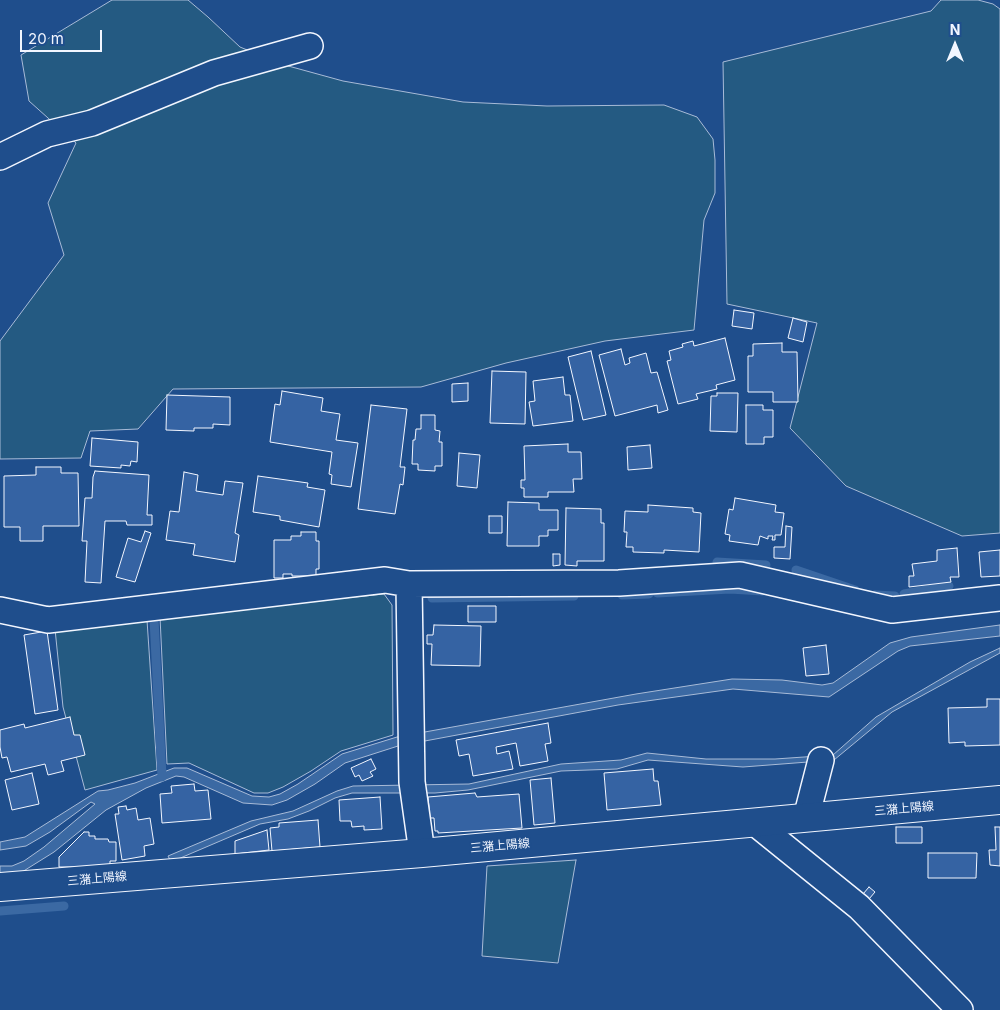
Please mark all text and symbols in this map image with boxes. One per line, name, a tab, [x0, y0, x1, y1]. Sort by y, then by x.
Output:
scale bar	[22, 20, 105, 52]
north arrow	[930, 20, 980, 70]
text: N	[950, 21, 960, 38]
text: 20 m	[28, 29, 64, 48]
street label: 三潴上陽線	[873, 799, 935, 819]
street label: 三潴上陽線	[469, 836, 531, 856]
street label: 三潴上陽線	[66, 869, 128, 889]

